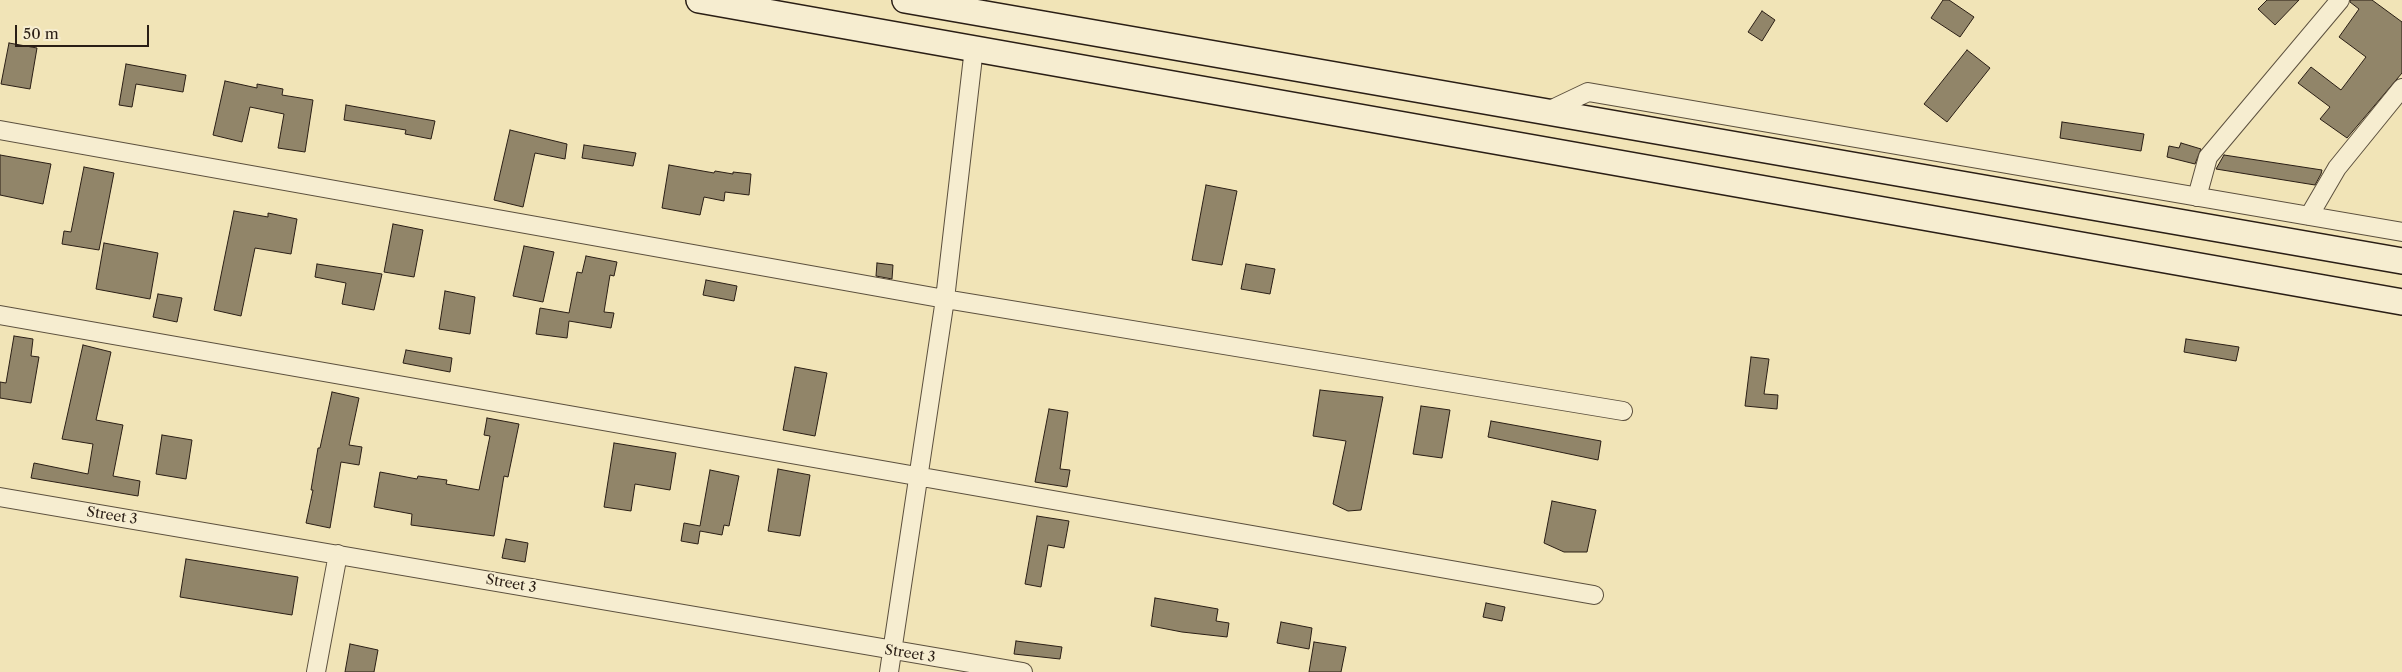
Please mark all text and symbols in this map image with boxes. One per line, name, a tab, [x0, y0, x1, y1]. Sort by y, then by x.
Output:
scale bar	[18, 15, 151, 47]
text: 50 m	[23, 24, 59, 43]
street label: Street 3	[85, 504, 139, 528]
street label: Street 3	[484, 571, 538, 597]
street label: Street 3	[883, 642, 937, 666]

